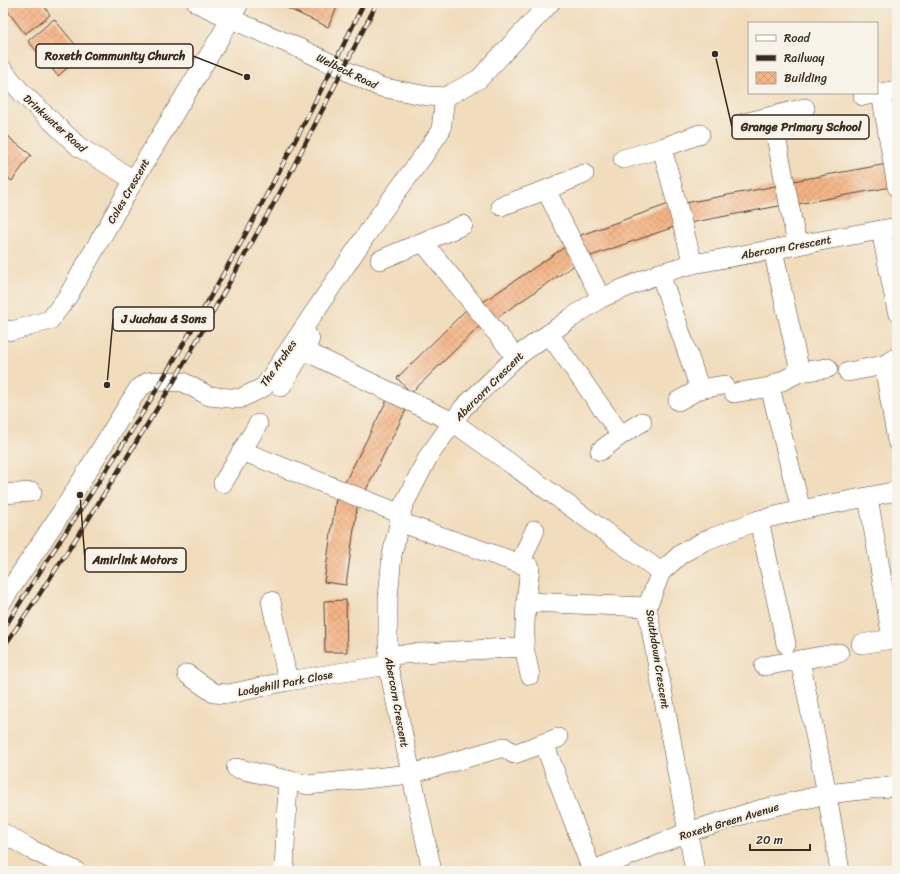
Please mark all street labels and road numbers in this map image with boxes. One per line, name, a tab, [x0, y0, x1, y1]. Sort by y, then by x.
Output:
street label: Welbeck Road	[313, 48, 382, 95]
street label: Drinkwater Road	[19, 90, 92, 158]
street label: Coles Crescent	[102, 155, 155, 228]
street label: Abercorn Crescent	[738, 230, 833, 265]
street label: The Arches	[255, 335, 302, 391]
street label: Abercorn Crescent	[450, 347, 529, 426]
street label: Southdown Crescent	[640, 608, 675, 710]
street label: Abercorn Crescent	[379, 654, 414, 749]
street label: Lodgehill Park Close	[236, 665, 335, 702]
street label: Roxeth Green Avenue	[677, 797, 782, 846]

